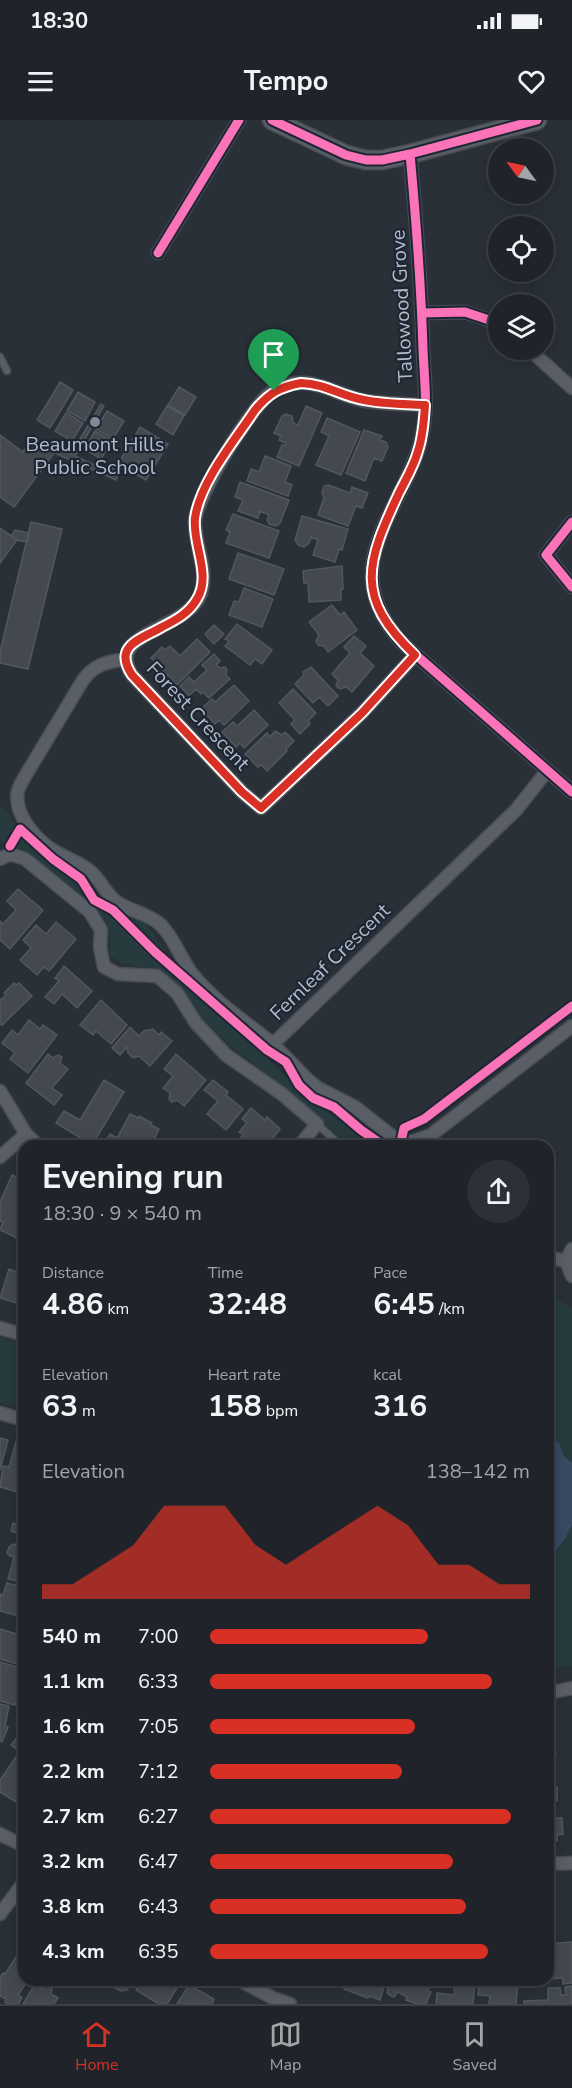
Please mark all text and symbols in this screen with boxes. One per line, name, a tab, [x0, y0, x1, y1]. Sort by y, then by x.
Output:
text: 18:30	[30, 6, 88, 36]
text: Tempo	[244, 63, 328, 100]
icon: menu	[24, 65, 57, 98]
icon: heart	[515, 65, 548, 98]
north arrow	[488, 138, 554, 204]
map controls	[488, 138, 554, 360]
button: locate	[488, 216, 554, 282]
street label: Tallowood Grove	[385, 229, 419, 383]
button: layers	[488, 294, 554, 360]
pin	[248, 329, 299, 391]
icon: arrive	[257, 338, 290, 371]
marker: Beaumont Hills Public School	[88, 415, 102, 429]
place label: Beaumont Hills Public School	[26, 431, 164, 481]
street label: Forest Crescent	[140, 656, 256, 777]
street label: Fernleaf Crescent	[264, 897, 397, 1026]
text: Evening run	[42, 1155, 224, 1200]
button: share	[467, 1160, 530, 1223]
text: 18:30 · 9 × 540 m	[42, 1200, 202, 1227]
text: Distance	[42, 1262, 104, 1284]
text: Time	[208, 1262, 243, 1284]
text: Pace	[373, 1262, 407, 1284]
text: 4.86	[42, 1284, 103, 1325]
text: 32:48	[208, 1284, 287, 1325]
text: 6:45	[373, 1284, 435, 1325]
text: km	[103, 1298, 129, 1320]
text: /km	[435, 1298, 465, 1320]
text: Elevation	[42, 1364, 108, 1386]
text: Heart rate	[208, 1364, 281, 1386]
text: kcal	[373, 1364, 402, 1386]
text: 63	[42, 1386, 78, 1427]
text: 158	[208, 1386, 262, 1427]
text: 316	[373, 1386, 427, 1427]
text: m	[78, 1400, 96, 1422]
text: bpm	[262, 1400, 298, 1422]
text: Elevation	[42, 1458, 125, 1485]
text: 138–142 m	[426, 1458, 530, 1485]
text: 540 m	[42, 1623, 101, 1650]
text: 7:00	[138, 1623, 179, 1650]
text: 1.1 km	[42, 1668, 105, 1695]
text: 6:33	[138, 1668, 179, 1695]
text: 1.6 km	[42, 1713, 105, 1740]
text: 7:05	[138, 1713, 179, 1740]
text: 2.2 km	[42, 1758, 105, 1785]
text: 7:12	[138, 1758, 179, 1785]
text: 2.7 km	[42, 1803, 105, 1830]
text: 6:27	[138, 1803, 179, 1830]
text: 3.2 km	[42, 1848, 105, 1875]
text: 6:47	[138, 1848, 179, 1875]
text: 3.8 km	[42, 1893, 105, 1920]
text: 6:43	[138, 1893, 179, 1920]
text: 4.3 km	[42, 1938, 105, 1965]
text: 6:35	[138, 1938, 179, 1965]
tab: Home	[75, 2018, 119, 2076]
tab: Map	[269, 2018, 302, 2076]
tab: Saved	[453, 2018, 497, 2076]

